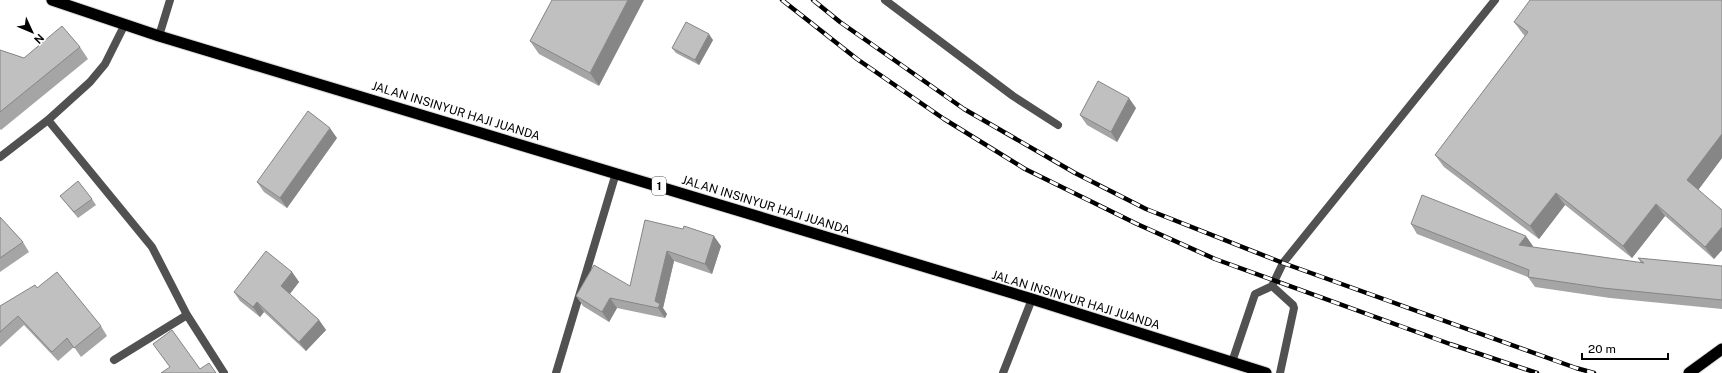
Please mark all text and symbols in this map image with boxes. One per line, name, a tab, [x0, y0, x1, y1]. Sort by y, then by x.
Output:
north arrow	[12, 12, 52, 52]
text: N	[32, 32, 46, 46]
street label: JALAN INSINYUR HAJI JUANDA	[370, 79, 542, 143]
street label: JALAN INSINYUR HAJI JUANDA	[680, 173, 852, 237]
road number: 1	[652, 177, 666, 195]
street label: JALAN INSINYUR HAJI JUANDA	[990, 268, 1162, 332]
scale bar	[1582, 335, 1668, 361]
text: 20 m	[1588, 342, 1616, 356]

